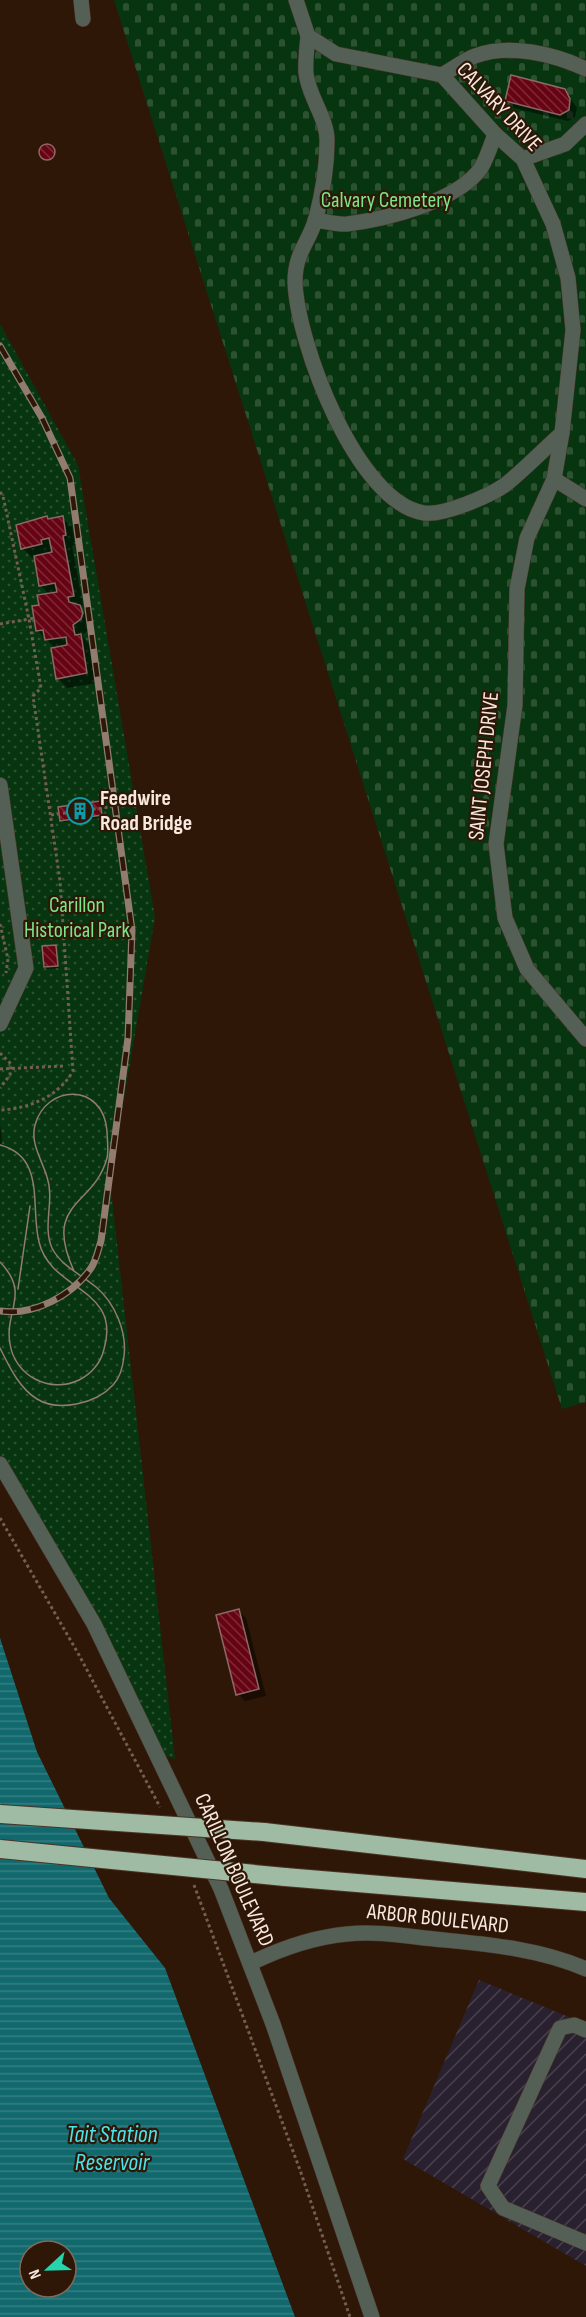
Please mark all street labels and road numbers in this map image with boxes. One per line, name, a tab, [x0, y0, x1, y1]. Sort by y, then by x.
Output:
street label: CALVARY DRIVE	[451, 57, 547, 157]
street label: SAINT JOSEPH DRIVE	[463, 690, 505, 842]
street label: CARILLON BOULEVARD	[188, 1789, 280, 1951]
street label: ARBOR BOULEVARD	[365, 1898, 510, 1940]

